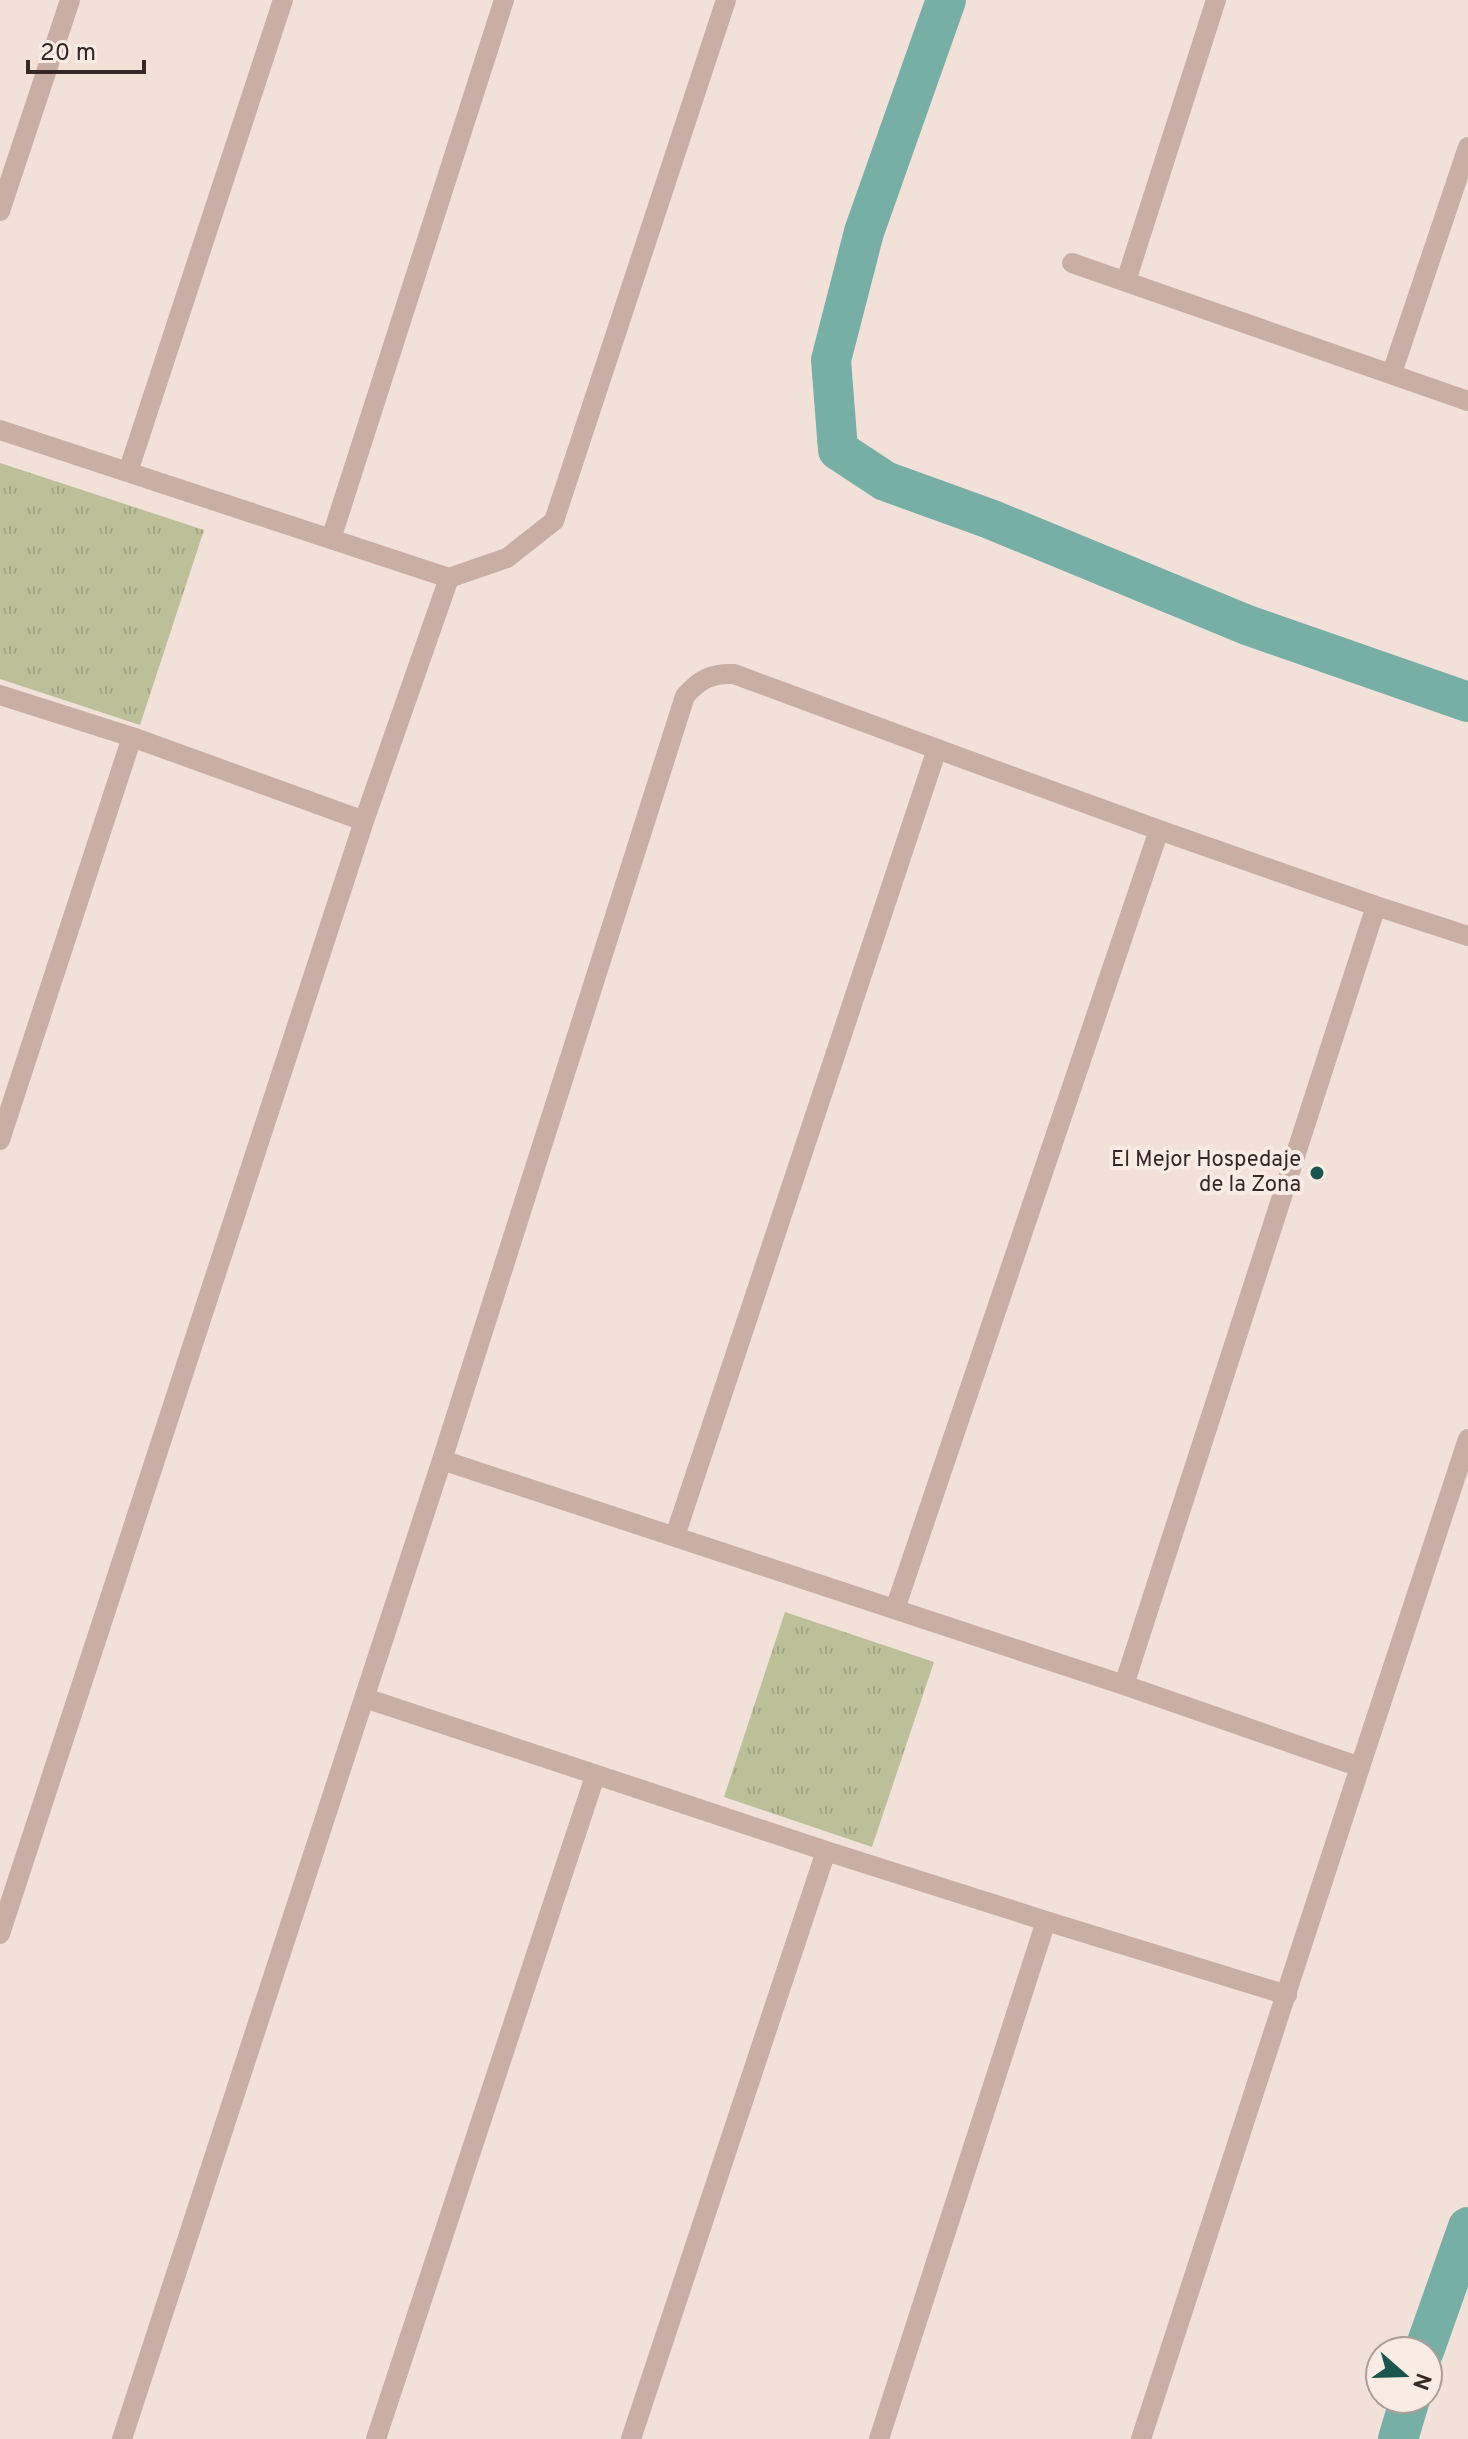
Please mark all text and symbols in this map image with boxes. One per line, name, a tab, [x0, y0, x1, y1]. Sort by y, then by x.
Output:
scale bar	[28, 24, 144, 74]
text: 20 m	[40, 39, 96, 69]
place label: El Mejor Hospedaje de la Zona	[1111, 1147, 1301, 1199]
marker: El Mejor Hospedaje de la Zona	[1308, 1164, 1326, 1182]
north arrow	[1364, 2335, 1444, 2415]
text: N	[1405, 2369, 1436, 2393]

